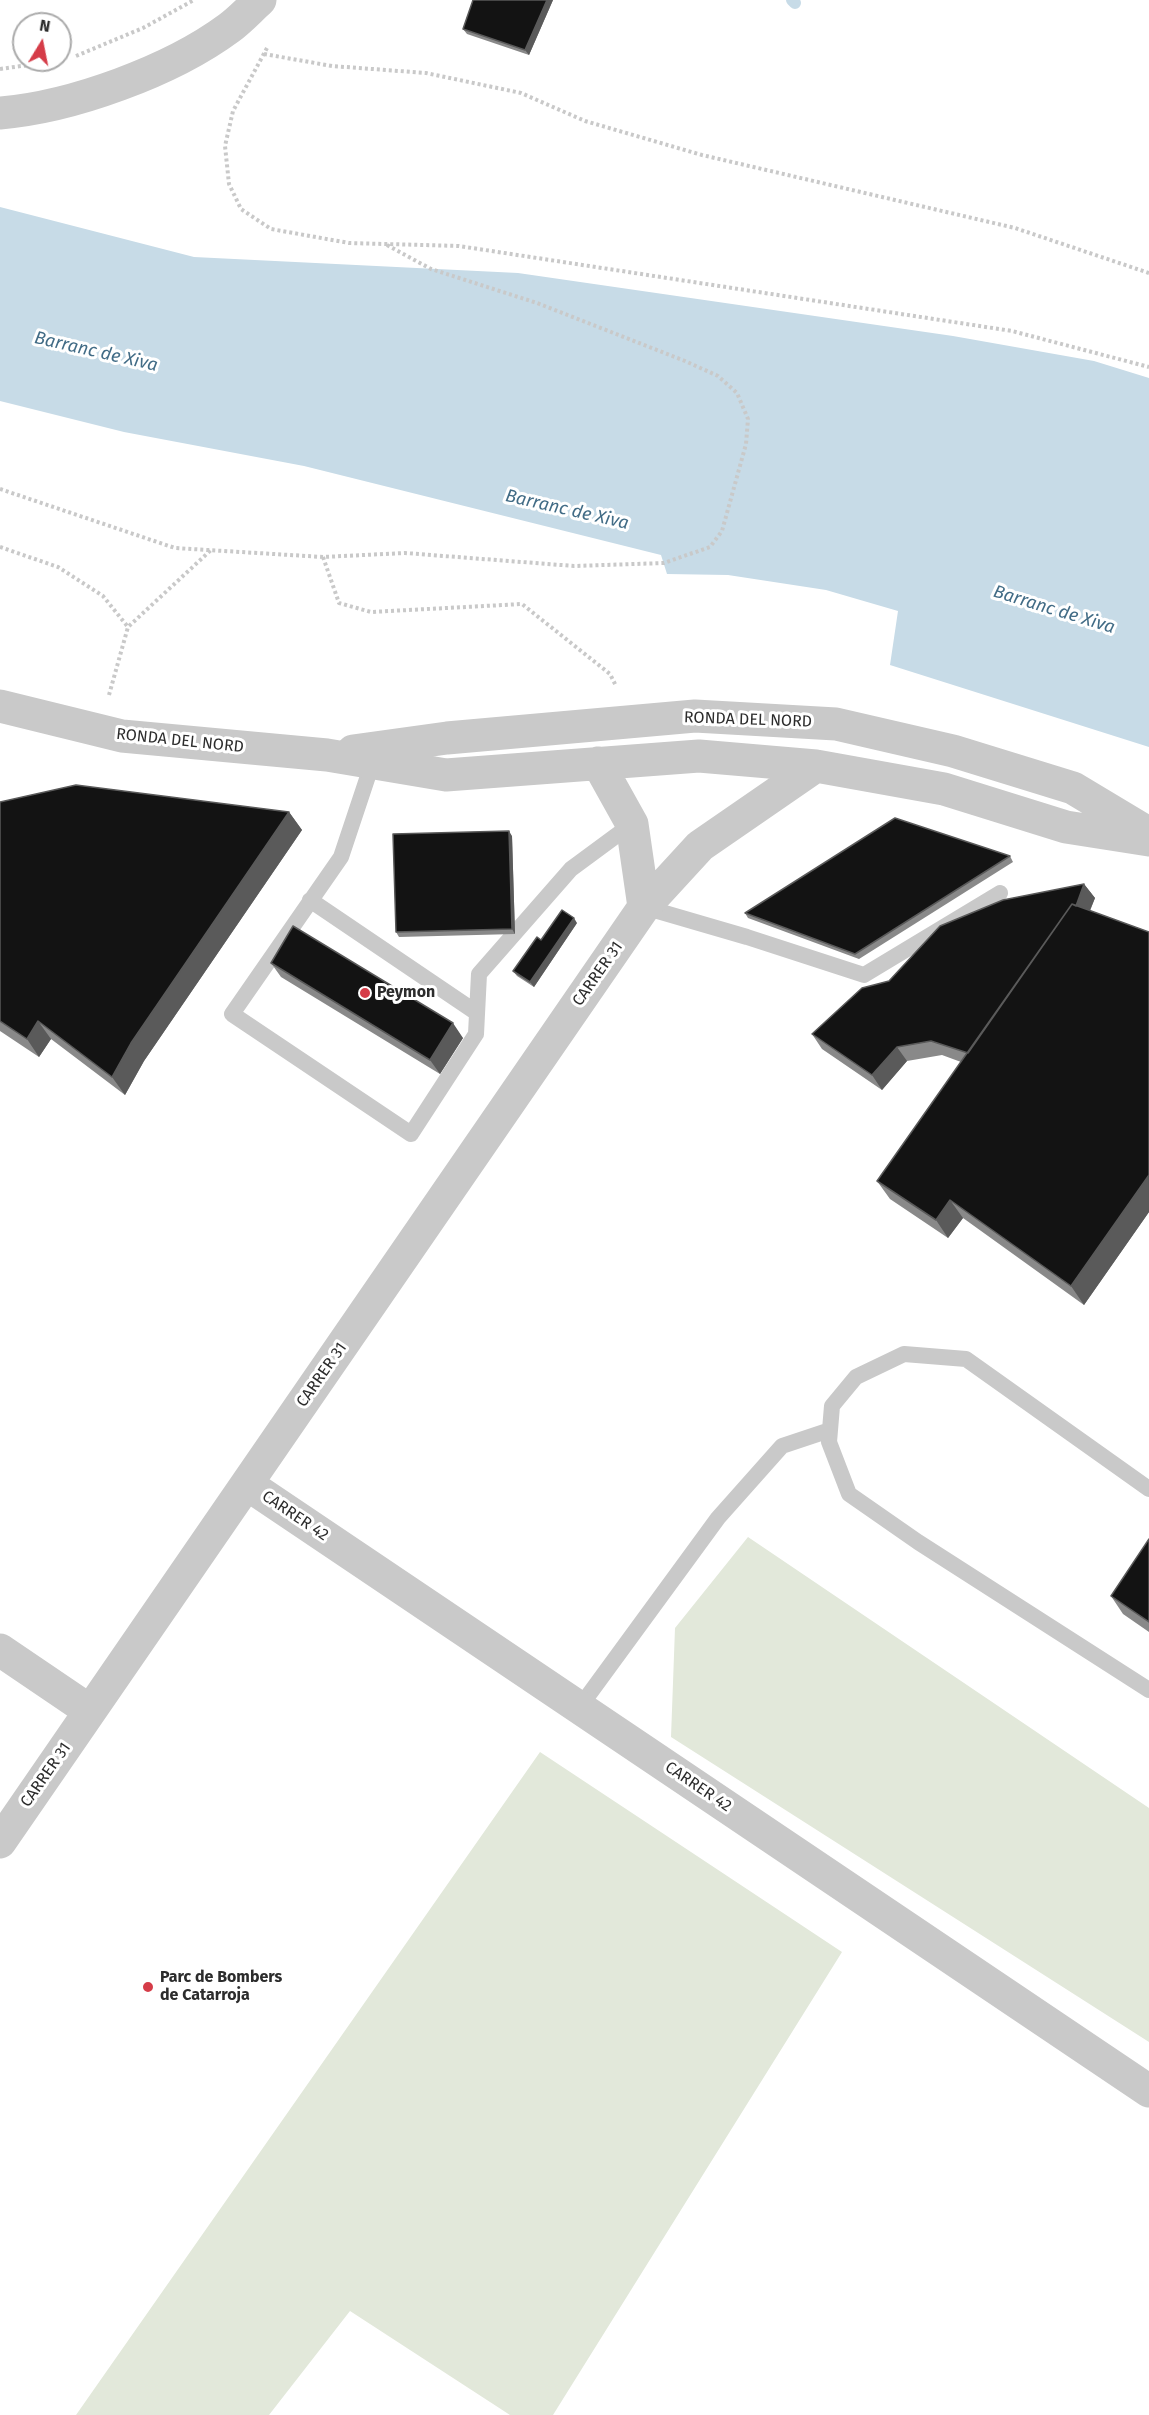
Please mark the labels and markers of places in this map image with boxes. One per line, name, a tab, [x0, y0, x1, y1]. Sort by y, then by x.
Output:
place label: Peymon	[377, 983, 435, 1003]
marker: Peymon	[358, 986, 372, 1000]
place label: Parc de Bombers de Catarroja	[160, 1968, 282, 2006]
marker: Parc de Bombers de Catarroja	[141, 1980, 155, 1994]

